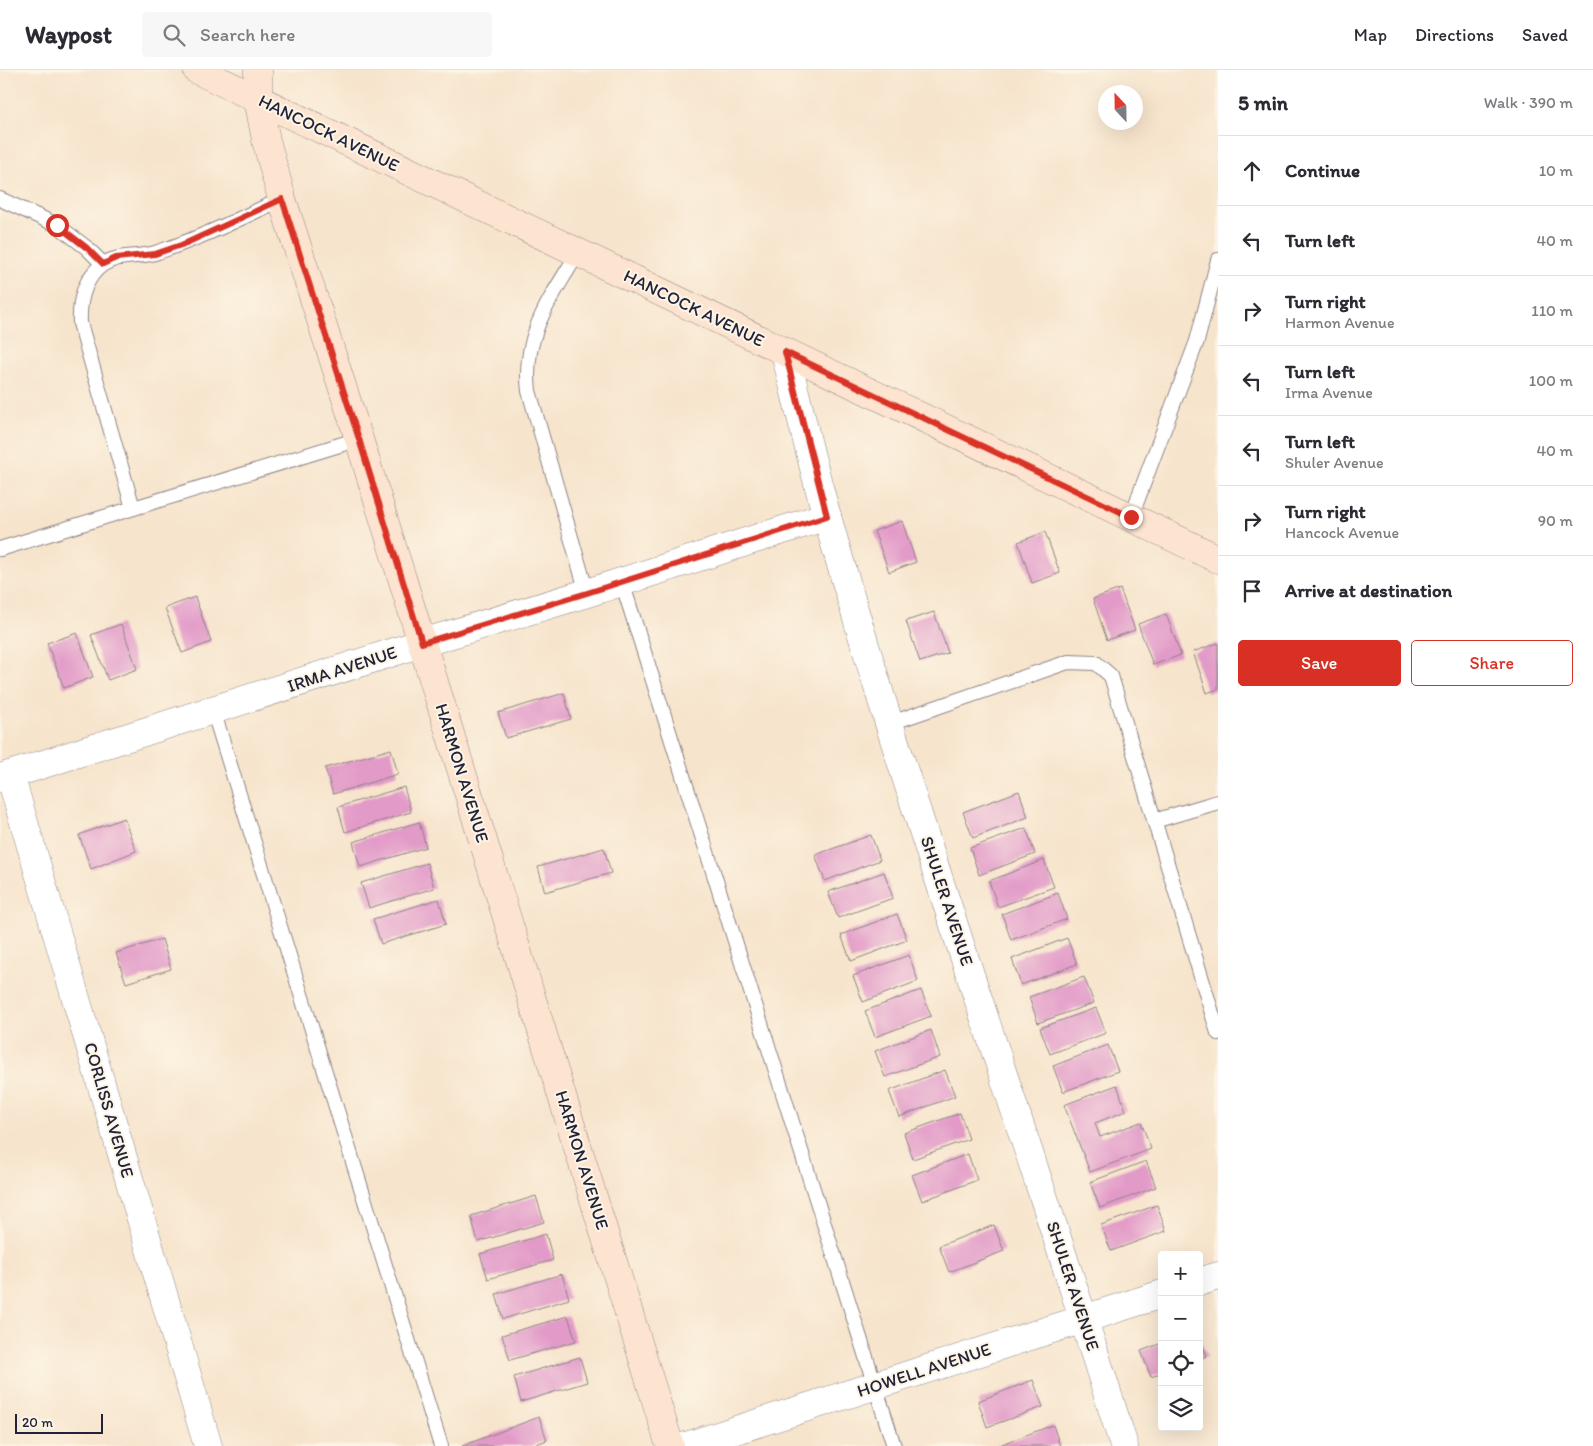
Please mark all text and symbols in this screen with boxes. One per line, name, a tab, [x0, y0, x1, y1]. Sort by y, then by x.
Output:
search box	[142, 12, 492, 57]
text: Waypost	[25, 20, 112, 49]
icon: search	[160, 21, 188, 49]
text: Search here	[200, 23, 295, 46]
text: Map	[1354, 24, 1387, 46]
text: Directions	[1415, 24, 1494, 46]
text: Saved	[1522, 24, 1568, 46]
north arrow	[1098, 85, 1143, 130]
street label: HANCOCK AVENUE	[255, 89, 403, 177]
text: 5 min	[1238, 90, 1288, 115]
text: Walk · 390 m	[1484, 93, 1573, 112]
icon: ahead	[1238, 157, 1266, 185]
text: Continue	[1285, 159, 1360, 182]
text: 10 m	[1539, 161, 1573, 180]
route start	[46, 214, 69, 237]
icon: left	[1238, 227, 1266, 255]
text: Turn left	[1285, 229, 1355, 252]
text: 40 m	[1536, 231, 1573, 250]
street label: HANCOCK AVENUE	[620, 264, 768, 352]
text: Turn right	[1285, 290, 1366, 313]
icon: right	[1238, 297, 1266, 325]
text: 110 m	[1531, 301, 1573, 320]
text: Harmon Avenue	[1285, 313, 1395, 332]
text: Turn left	[1285, 360, 1355, 383]
icon: left	[1238, 367, 1266, 395]
text: 100 m	[1529, 371, 1573, 390]
text: Irma Avenue	[1285, 383, 1373, 402]
text: Turn left	[1285, 430, 1355, 453]
icon: left	[1238, 437, 1266, 465]
text: 40 m	[1536, 441, 1573, 460]
text: Shuler Avenue	[1285, 453, 1384, 472]
text: Turn right	[1285, 500, 1366, 523]
route end	[1120, 506, 1143, 529]
icon: right	[1238, 507, 1266, 535]
text: 90 m	[1538, 511, 1573, 530]
text: Hancock Avenue	[1285, 523, 1399, 542]
icon: arrive	[1238, 577, 1266, 605]
text: Arrive at destination	[1285, 579, 1452, 602]
button: Save	[1238, 640, 1401, 686]
button: Share	[1411, 640, 1573, 686]
street label: IRMA AVENUE	[284, 641, 400, 697]
street label: HARMON AVENUE	[430, 701, 494, 845]
street label: SHULER AVENUE	[916, 834, 978, 968]
street label: CORLISS AVENUE	[79, 1040, 139, 1180]
street label: HARMON AVENUE	[550, 1088, 614, 1232]
street label: SHULER AVENUE	[1042, 1219, 1104, 1353]
map controls	[1158, 1251, 1203, 1431]
button: +	[1158, 1251, 1203, 1296]
button: −	[1158, 1296, 1203, 1341]
street label: HOWELL AVENUE	[854, 1338, 994, 1402]
button: locate	[1158, 1341, 1203, 1386]
button: layers	[1158, 1386, 1203, 1431]
scale bar	[15, 1411, 102, 1434]
text: 20 m	[22, 1414, 53, 1431]

